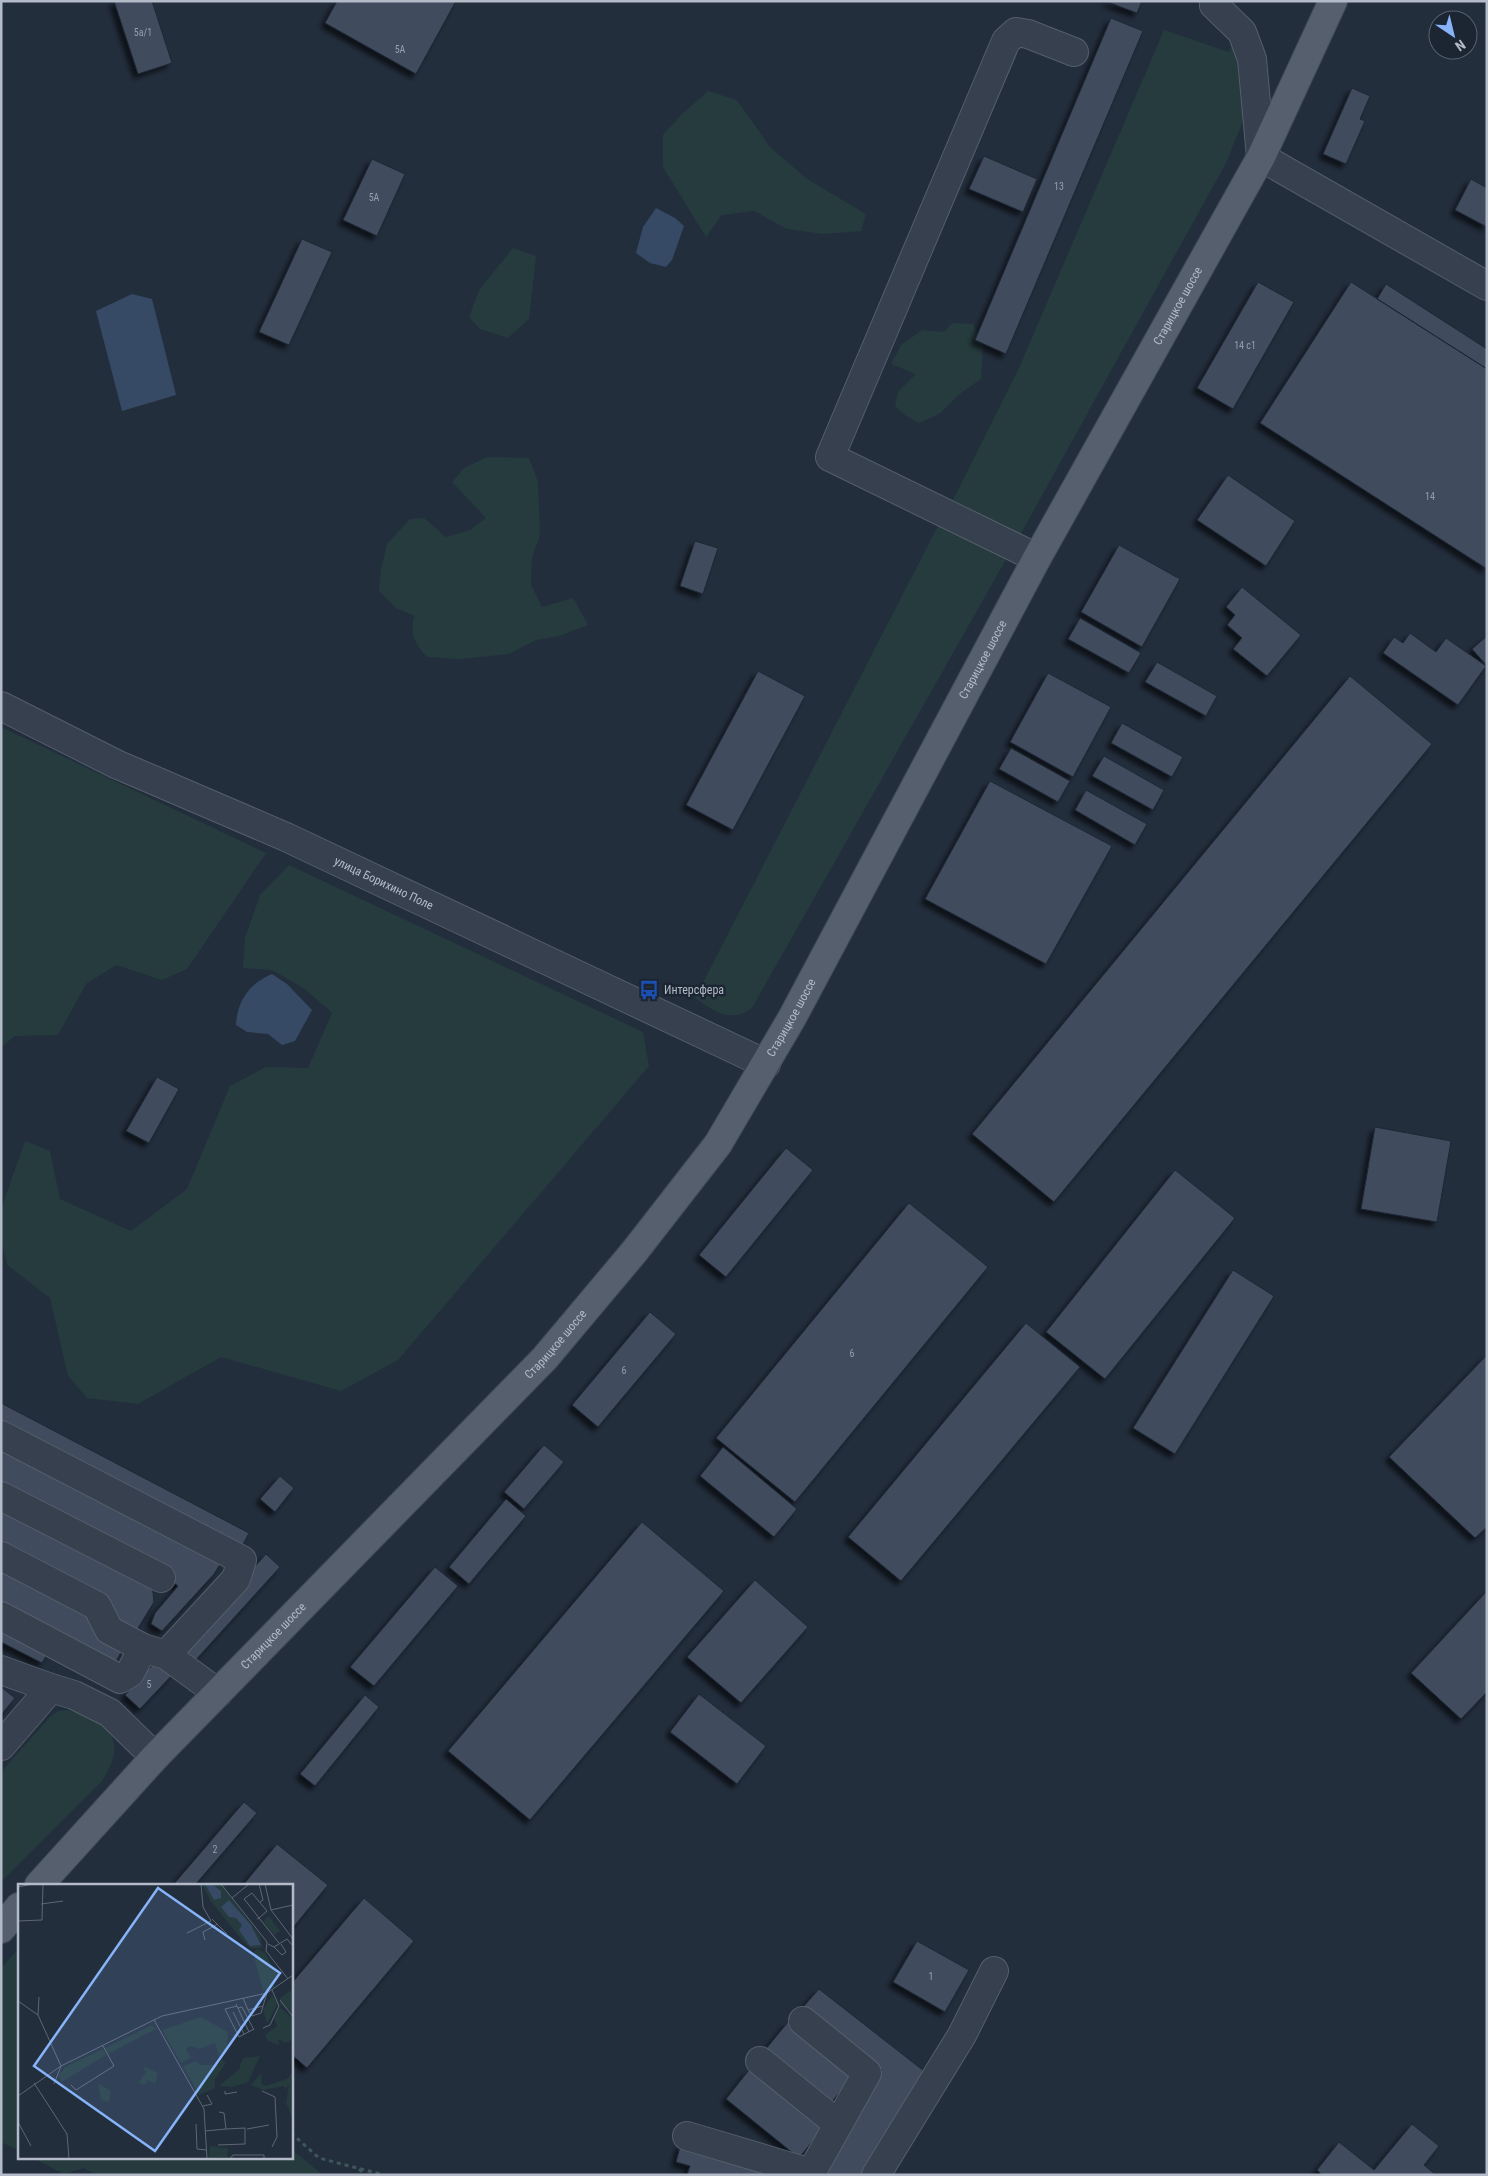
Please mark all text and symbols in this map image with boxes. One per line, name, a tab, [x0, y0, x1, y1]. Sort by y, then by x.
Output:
north arrow	[1428, 10, 1478, 60]
house number: 5а/1	[134, 27, 152, 38]
text: N	[1452, 37, 1469, 55]
house number: 5А	[395, 44, 406, 55]
house number: 13	[1054, 181, 1064, 192]
house number: 5А	[369, 192, 380, 203]
street label: Старицкое шоссе	[1150, 264, 1205, 347]
house number: 14 с1	[1234, 340, 1256, 351]
house number: 14	[1425, 491, 1435, 502]
street label: Старицкое шоссе	[956, 618, 1010, 701]
street label: улица Борихино Поле	[332, 854, 436, 913]
street label: Старицкое шоссе	[764, 976, 819, 1059]
bus stop icon: Интерсфера	[638, 979, 660, 1001]
place label: Интерсфера	[664, 983, 724, 997]
street label: Старицкое шоссе	[522, 1307, 590, 1382]
house number: 6	[850, 1348, 855, 1359]
house number: 6	[622, 1365, 627, 1376]
street label: Старицкое шоссе	[238, 1600, 309, 1672]
house number: 5	[147, 1679, 152, 1690]
house number: 2	[213, 1844, 218, 1855]
inset map	[18, 1884, 292, 2158]
house number: 1	[929, 1971, 933, 1982]

